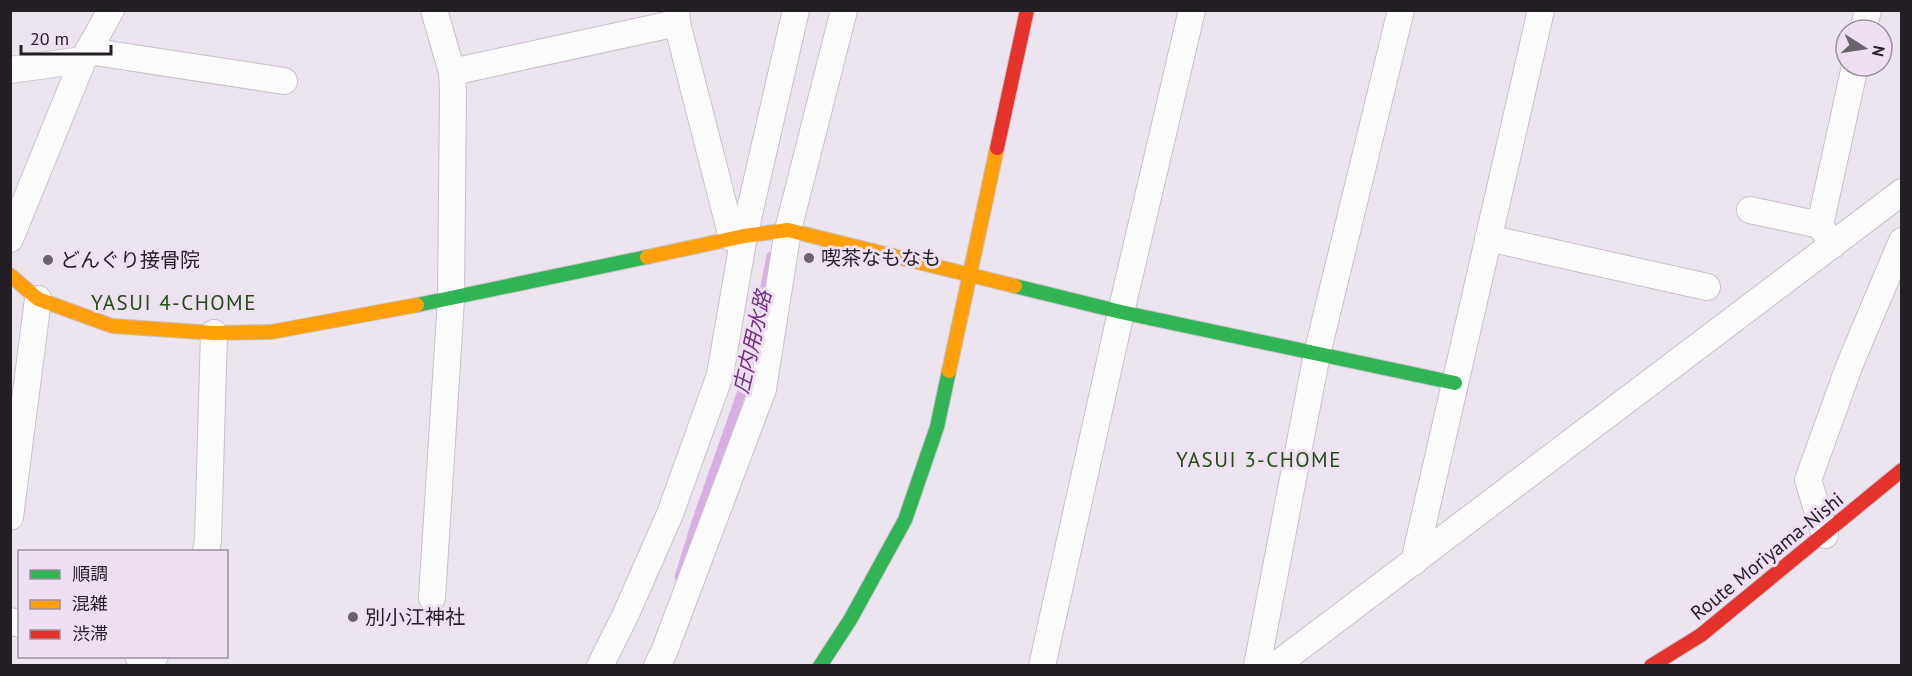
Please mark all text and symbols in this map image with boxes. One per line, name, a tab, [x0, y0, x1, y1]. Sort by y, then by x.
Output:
scale bar	[21, 18, 111, 56]
north arrow	[1834, 18, 1894, 78]
text: 20 m	[30, 27, 69, 50]
text: N	[1868, 44, 1890, 58]
place label: 喫茶なもなも	[821, 245, 941, 271]
place label: どんぐり接骨院	[60, 247, 200, 273]
marker: 喫茶なもなも	[802, 251, 816, 265]
marker: どんぐり接骨院	[41, 253, 55, 267]
water label: 庄内用水路	[727, 286, 777, 396]
district label: YASUI 4-CHOME	[91, 289, 257, 316]
district label: YASUI 3-CHOME	[1176, 446, 1342, 473]
street label: Route Moriyama-Nishi	[1685, 486, 1849, 626]
legend	[18, 550, 228, 658]
text: 順調	[72, 562, 108, 585]
text: 混雑	[72, 592, 108, 615]
place label: 別小江神社	[365, 604, 465, 630]
marker: 別小江神社	[346, 610, 360, 624]
text: 渋滞	[72, 622, 108, 645]

